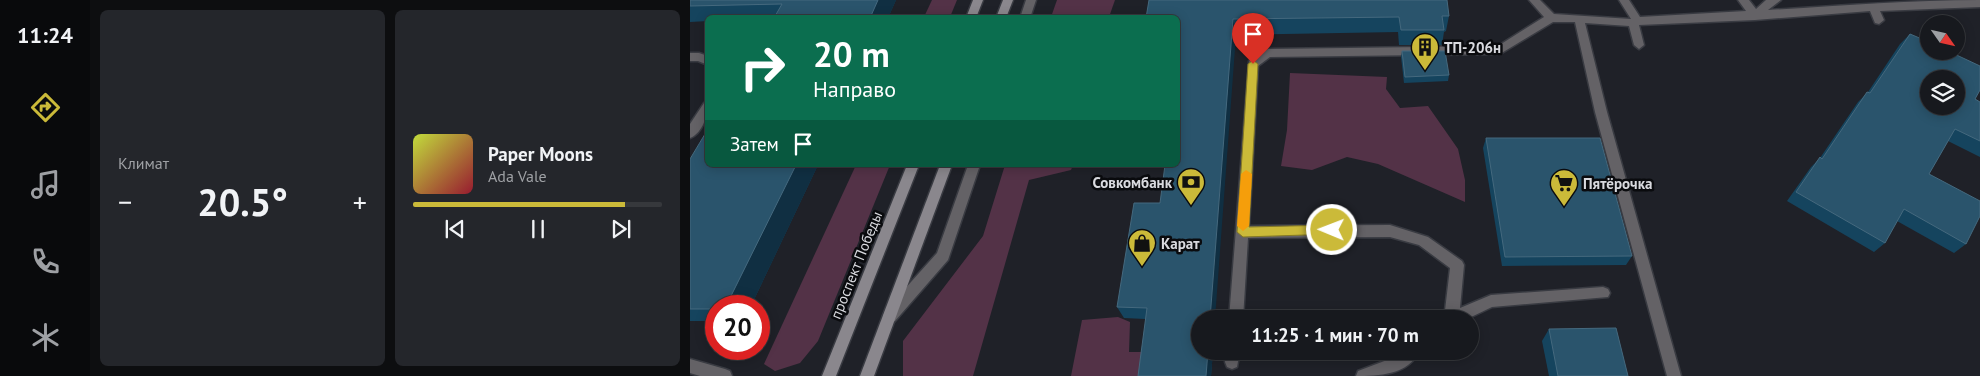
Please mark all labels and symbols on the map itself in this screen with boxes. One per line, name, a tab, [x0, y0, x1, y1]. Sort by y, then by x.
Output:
pin	[1232, 13, 1274, 64]
north arrow	[1920, 15, 1965, 60]
building icon: ТП-206н	[1410, 32, 1440, 71]
place label: ТП-206н	[1444, 38, 1501, 57]
bank icon: Совкомбанк	[1176, 167, 1206, 206]
supermarket icon: Пятёрочка	[1549, 168, 1579, 207]
place label: Совкомбанк	[1092, 173, 1173, 192]
place label: Пятёрочка	[1583, 174, 1652, 193]
position arrow	[1305, 203, 1357, 255]
street label: проспект Победы	[826, 208, 886, 322]
shop icon: Карат	[1127, 228, 1157, 267]
place label: Карат	[1161, 234, 1200, 253]
speed limit sign: 20	[705, 295, 770, 360]

